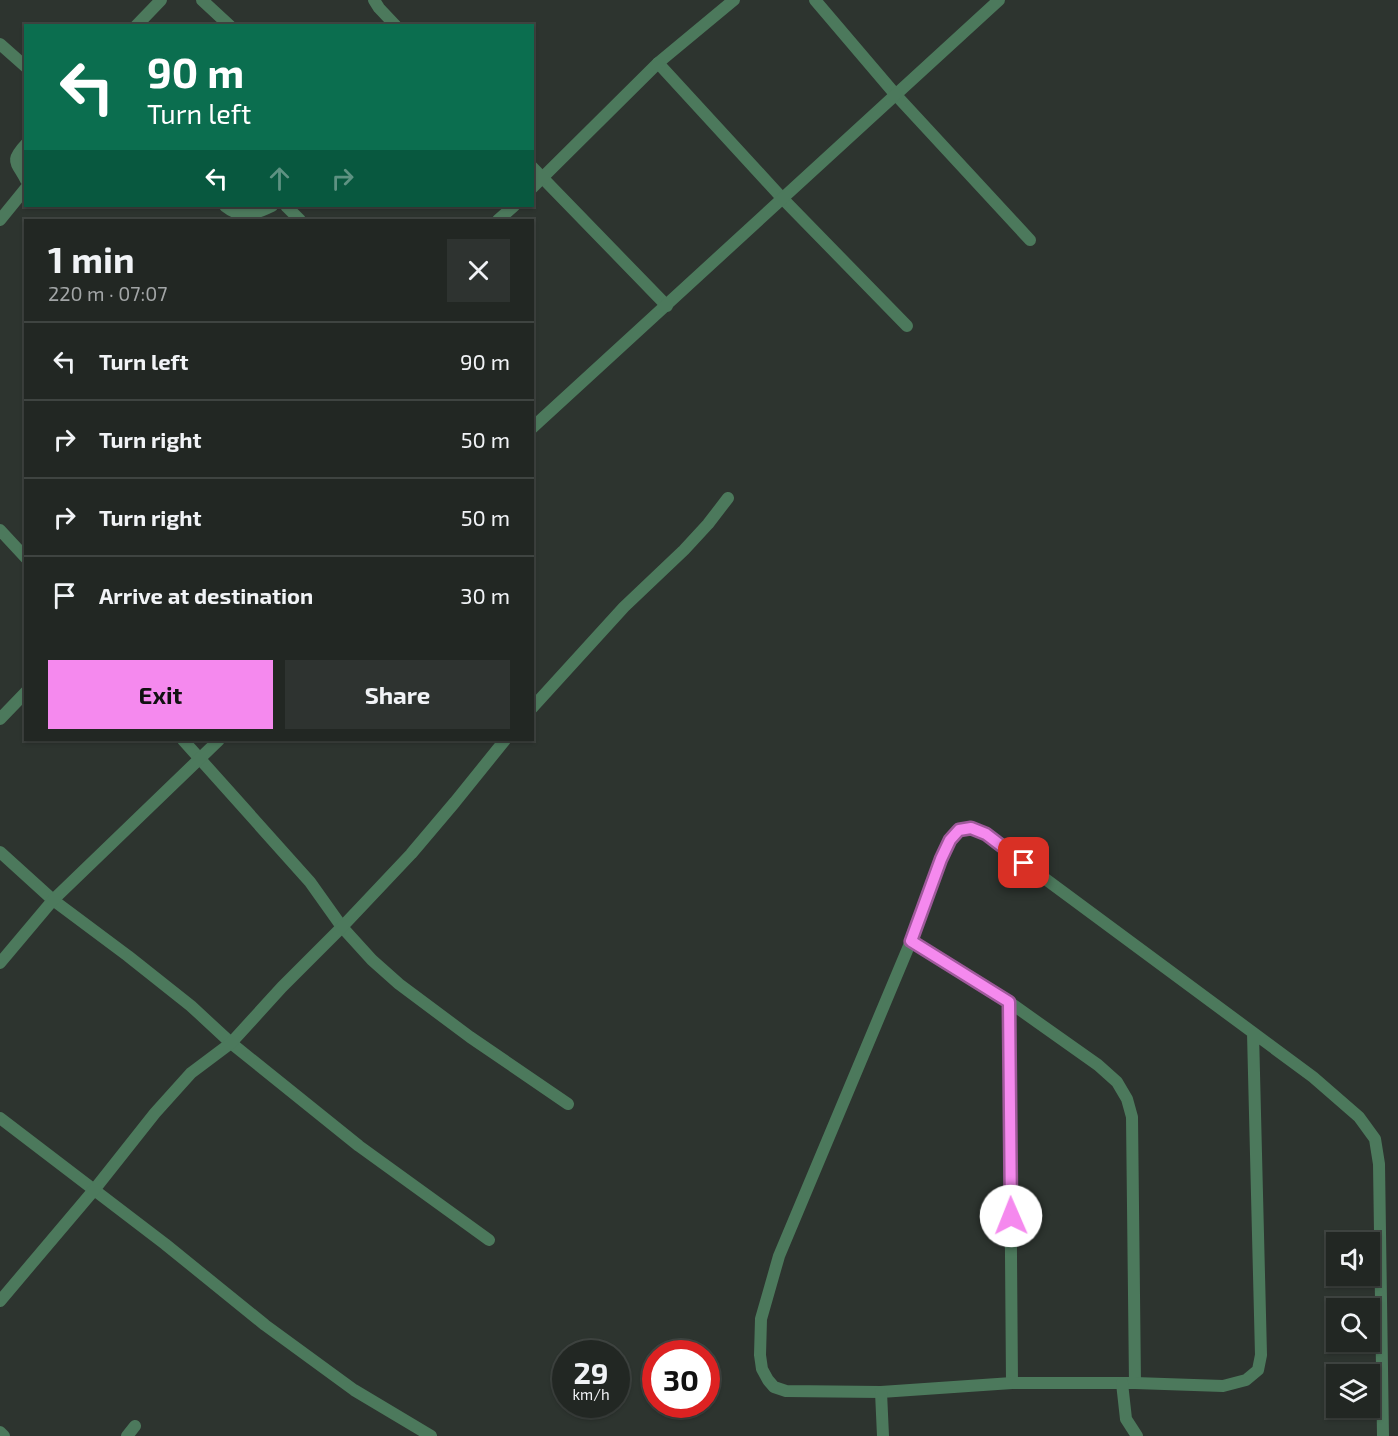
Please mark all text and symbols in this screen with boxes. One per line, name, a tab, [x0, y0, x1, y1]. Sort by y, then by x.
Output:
text: 90 m	[147, 46, 244, 96]
icon: left	[48, 48, 126, 126]
text: Turn left	[147, 97, 251, 129]
icon: left	[200, 162, 233, 195]
icon: ahead	[263, 162, 296, 195]
icon: right	[326, 162, 359, 195]
text: 1 min	[48, 237, 135, 280]
button: close	[447, 239, 510, 302]
text: 220 m · 07:07	[48, 281, 167, 305]
icon: left	[48, 345, 81, 378]
text: Turn left	[99, 348, 188, 374]
text: 90 m	[460, 348, 510, 374]
icon: right	[48, 423, 81, 456]
text: Turn right	[99, 426, 201, 452]
text: 50 m	[461, 426, 510, 452]
icon: right	[48, 501, 81, 534]
text: Turn right	[99, 504, 201, 530]
text: 50 m	[461, 504, 510, 530]
icon: arrive	[48, 579, 81, 612]
text: Arrive at destination	[99, 582, 313, 608]
text: 30 m	[460, 582, 510, 608]
button: Exit	[48, 660, 273, 729]
button: Share	[285, 660, 510, 729]
pin	[998, 837, 1049, 888]
icon: arrive	[1007, 846, 1040, 879]
position arrow	[979, 1184, 1043, 1248]
map controls	[1326, 1232, 1380, 1418]
button: sound	[1326, 1232, 1380, 1286]
button: search	[1326, 1298, 1380, 1352]
speed limit sign: 30	[642, 1340, 720, 1418]
text: 29	[573, 1354, 609, 1390]
button: layers	[1326, 1364, 1380, 1418]
text: km/h	[572, 1385, 610, 1403]

